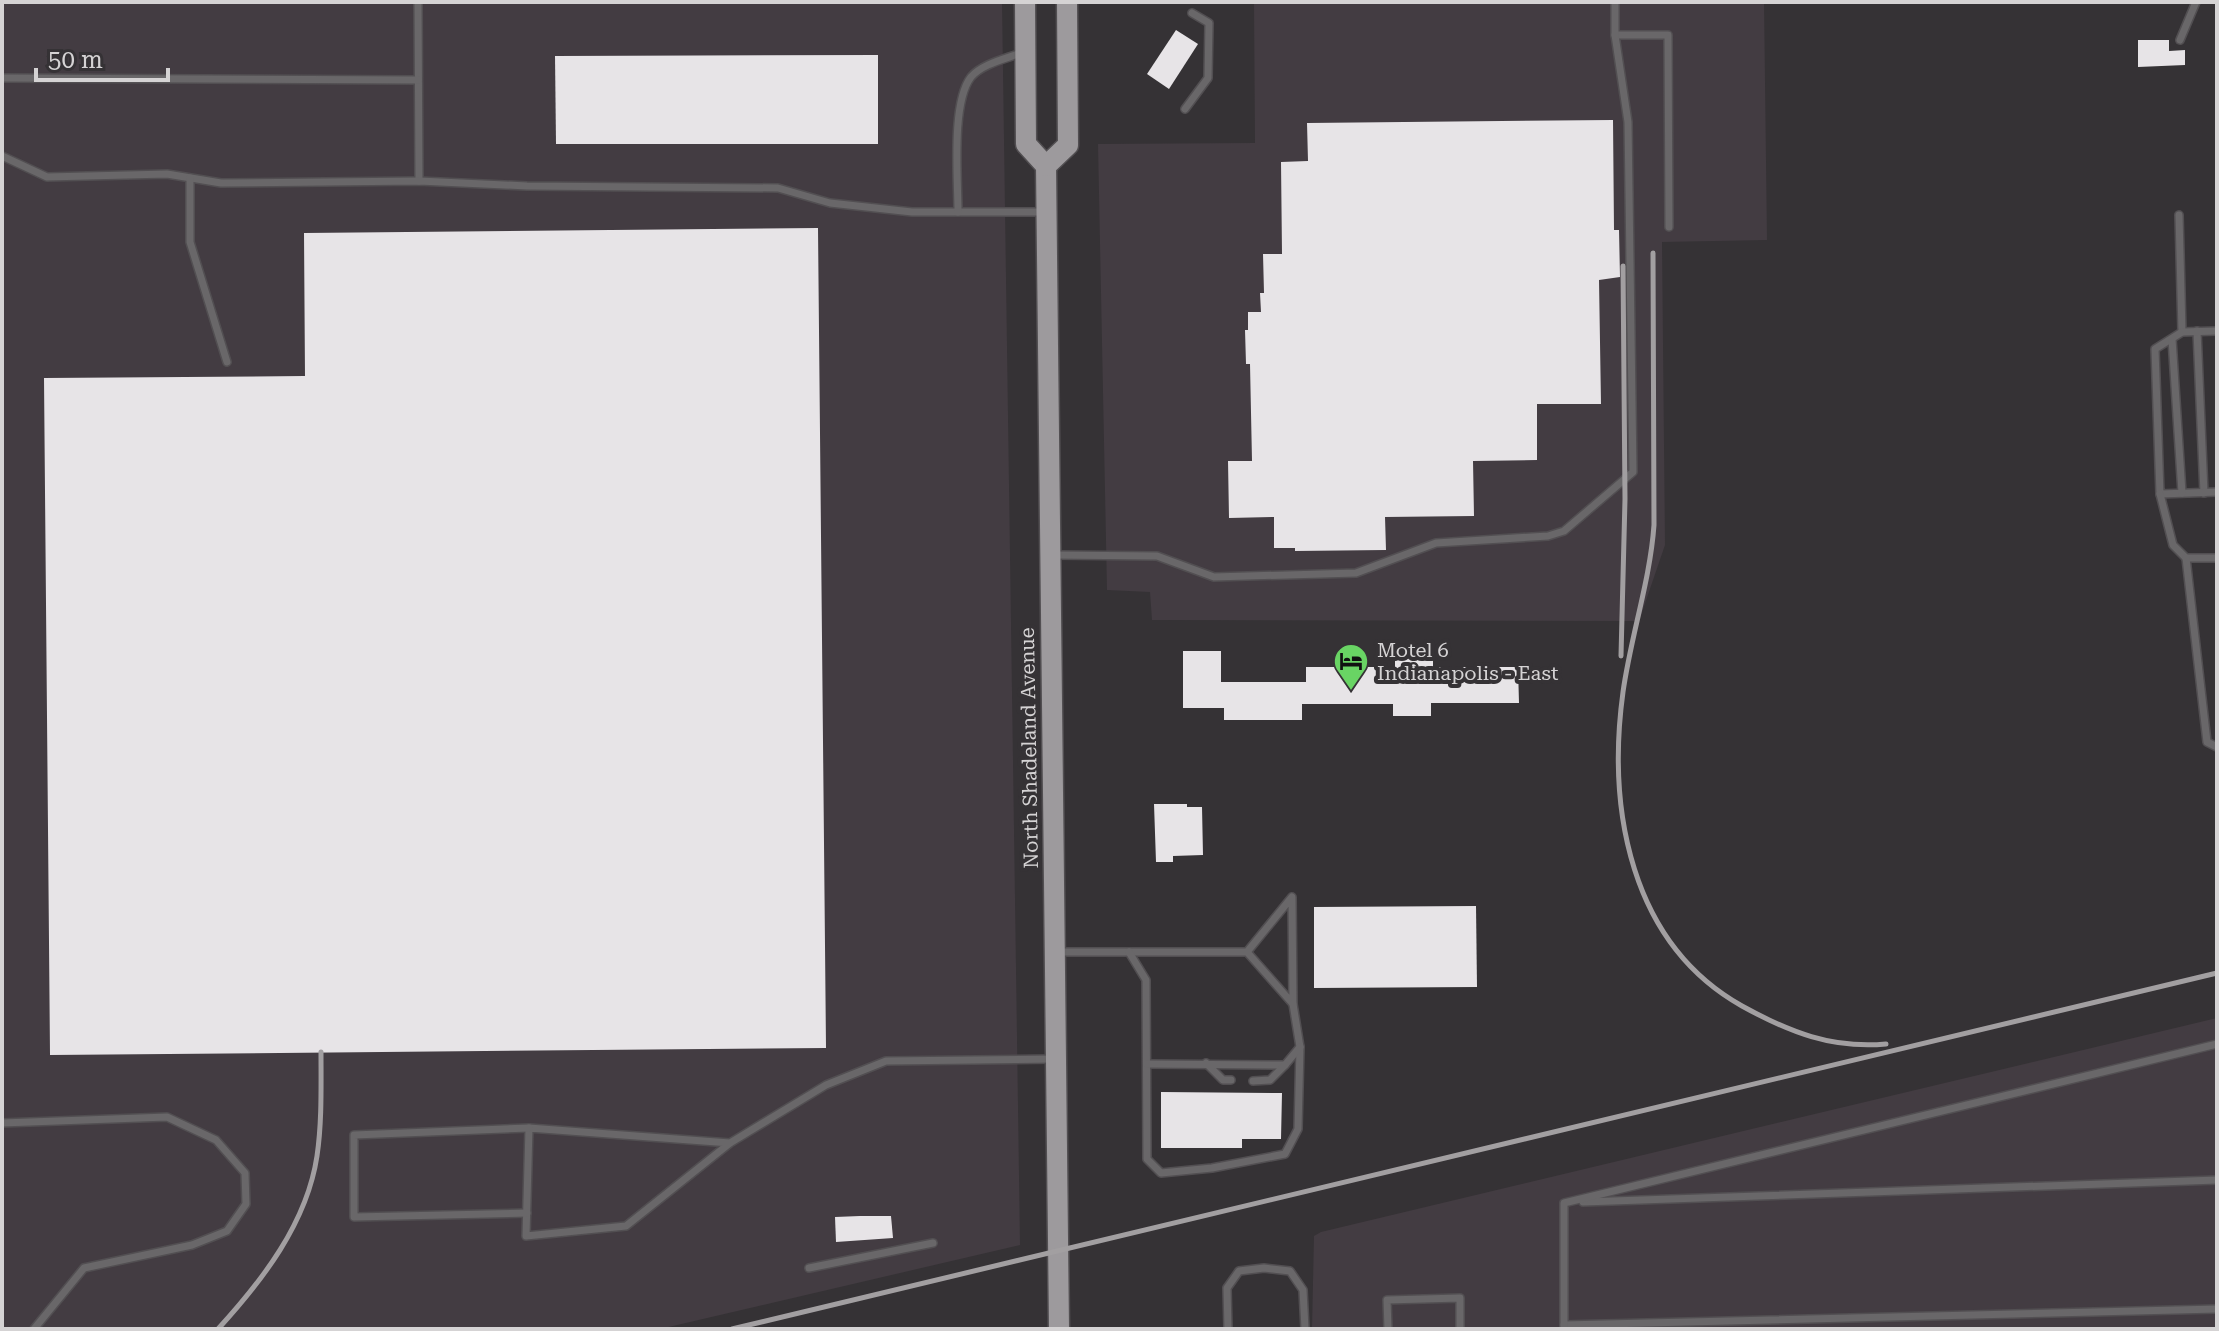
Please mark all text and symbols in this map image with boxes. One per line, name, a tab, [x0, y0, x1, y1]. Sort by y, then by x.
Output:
scale bar	[36, 32, 168, 82]
text: 50 m	[48, 46, 103, 74]
street label: North Shadeland Avenue	[1015, 627, 1043, 869]
place label: Motel 6 Indianapolis - East	[1377, 638, 1559, 685]
hotel icon: Motel 6 Indianapolis - East	[1332, 642, 1370, 692]

